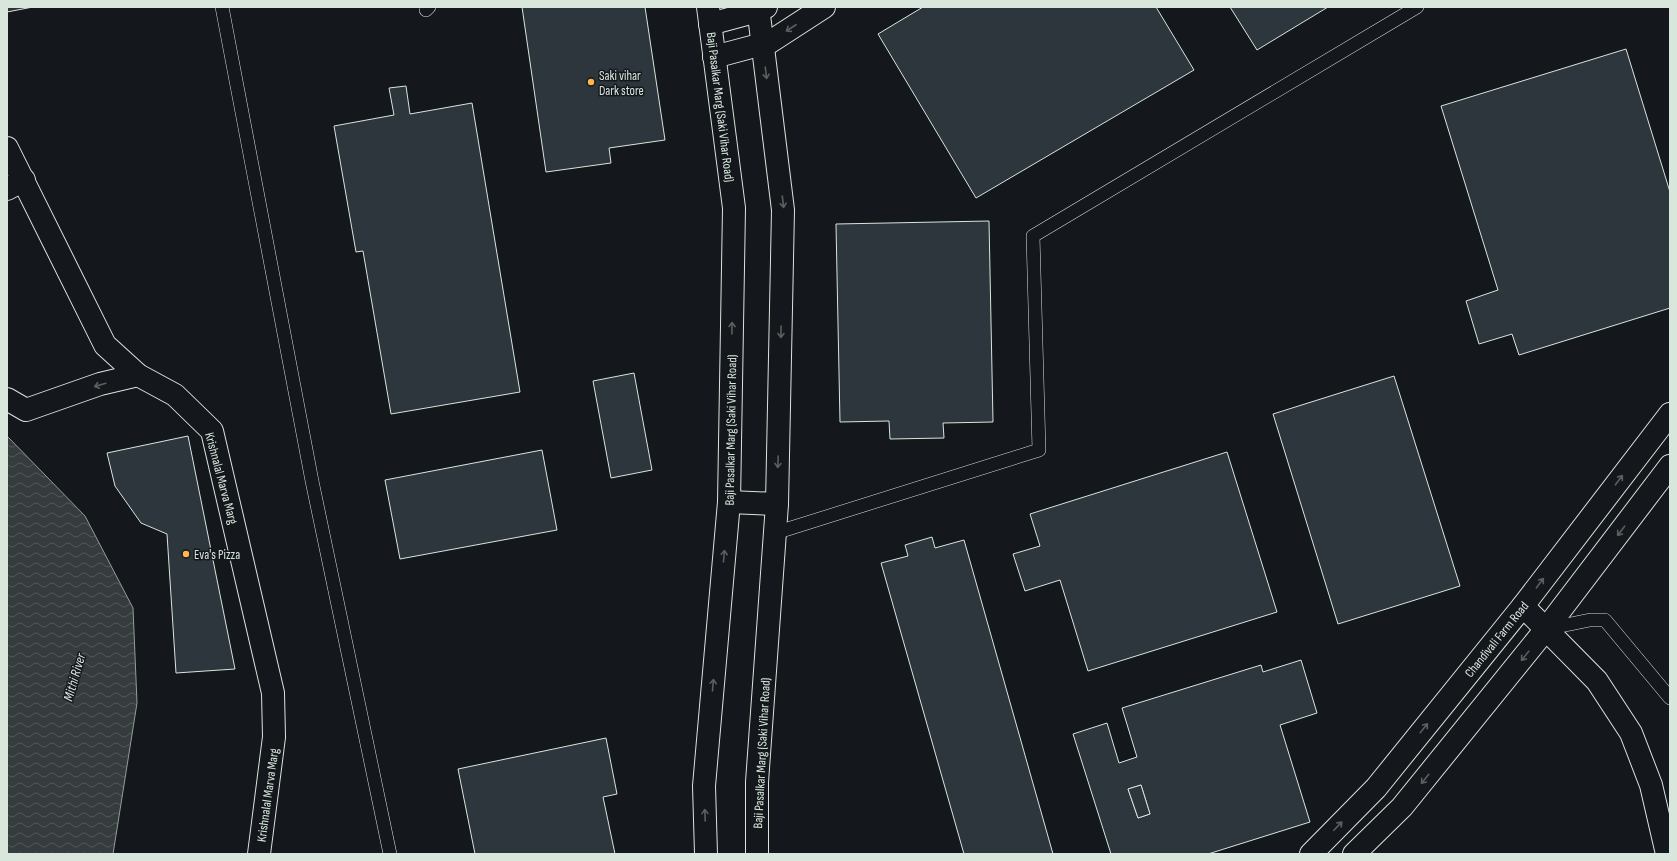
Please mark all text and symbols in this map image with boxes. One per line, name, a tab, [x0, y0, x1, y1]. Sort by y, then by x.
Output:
one-way arrow	[786, 24, 797, 32]
street label: Baji Pasalkar Marg (Saki Vihar Road)	[703, 31, 737, 183]
one-way arrow	[762, 67, 770, 80]
place label: Saki vihar Dark store	[599, 68, 644, 99]
marker: Saki vihar Dark store	[586, 77, 596, 87]
one-way arrow	[779, 195, 786, 208]
one-way arrow	[728, 322, 736, 335]
one-way arrow	[777, 325, 785, 338]
street label: Baji Pasalkar Marg (Saki Vihar Road)	[722, 354, 740, 506]
one-way arrow	[93, 382, 106, 389]
street label: Krishnalal Marva Marg	[201, 431, 241, 526]
one-way arrow	[775, 455, 782, 468]
one-way arrow	[1615, 475, 1624, 486]
one-way arrow	[1617, 525, 1625, 536]
place label: Eva's Pizza	[194, 547, 240, 563]
marker: Eva's Pizza	[181, 549, 191, 559]
one-way arrow	[721, 550, 728, 563]
one-way arrow	[1536, 578, 1545, 589]
street label: Chandivali Farm Road	[1461, 599, 1532, 681]
water label: Mithi River	[60, 650, 90, 703]
one-way arrow	[1520, 651, 1529, 662]
street label: Baji Pasalkar Marg (Saki Vihar Road)	[750, 677, 774, 829]
one-way arrow	[709, 679, 717, 692]
one-way arrow	[1420, 723, 1428, 734]
street label: Krishnalal Marva Marg	[253, 747, 282, 843]
one-way arrow	[1421, 773, 1430, 784]
one-way arrow	[701, 809, 709, 822]
one-way arrow	[1334, 821, 1343, 831]

